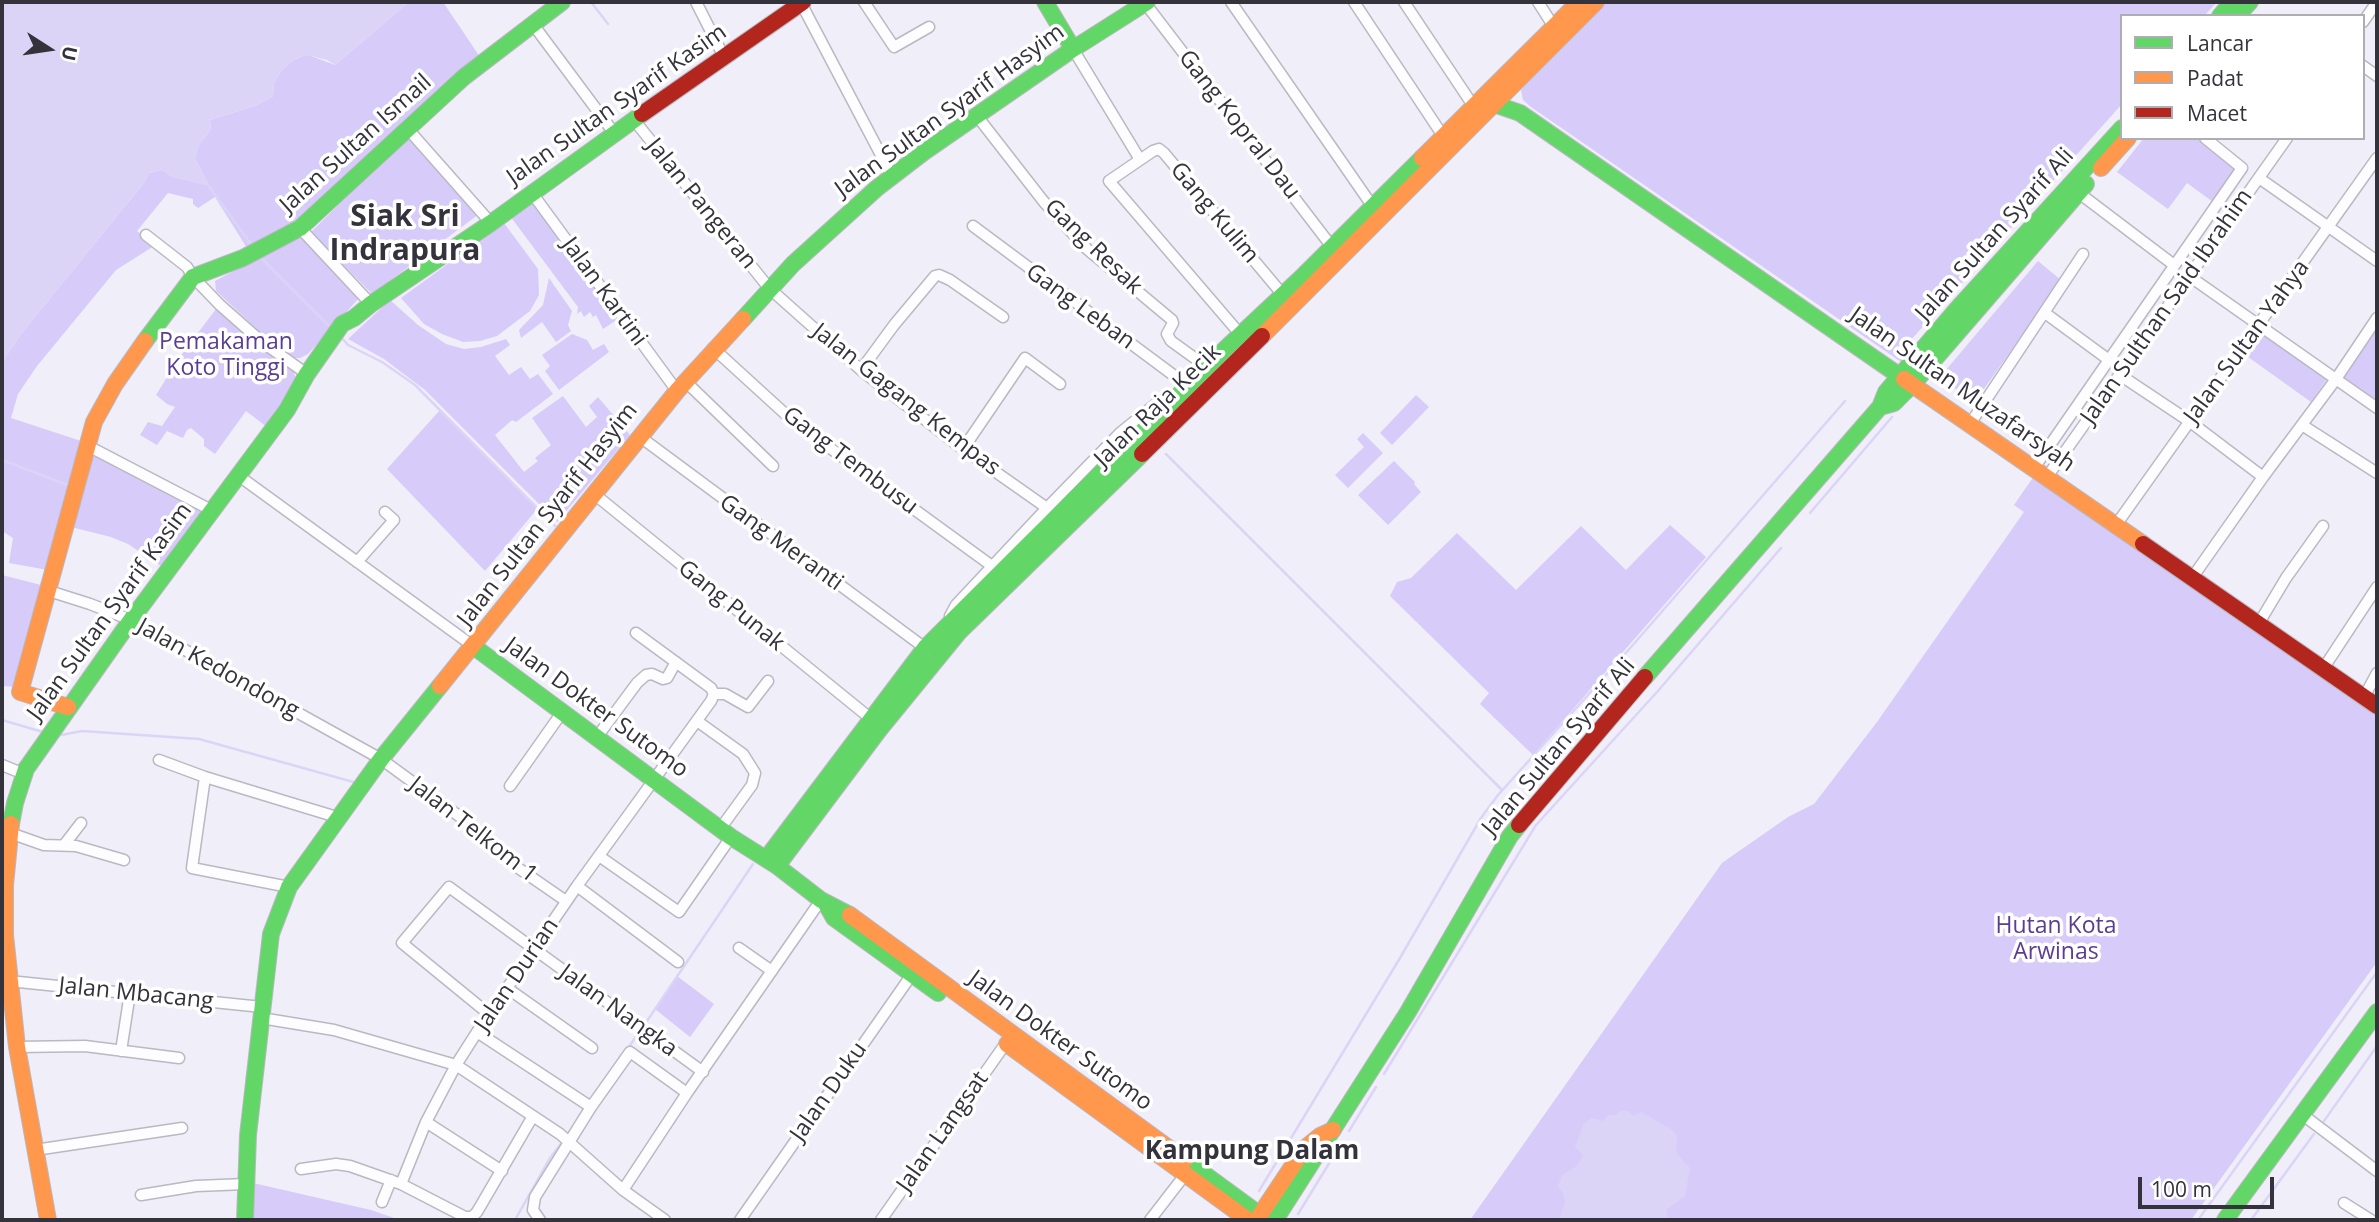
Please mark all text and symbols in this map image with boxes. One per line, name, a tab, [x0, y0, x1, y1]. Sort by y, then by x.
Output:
north arrow	[14, 14, 84, 84]
legend	[2120, 14, 2365, 140]
street label: Jalan Sultan Syarif Kasim	[502, 19, 732, 191]
street label: Jalan Sultan Syarif Hasyim	[830, 19, 1070, 203]
text: Lancar	[2187, 29, 2253, 57]
text: U	[55, 44, 84, 63]
street label: Gang Kopral Dau	[1172, 45, 1306, 205]
text: Padat	[2187, 64, 2243, 92]
street label: Jalan Sultan Ismail	[275, 69, 437, 219]
text: Macet	[2187, 99, 2247, 127]
street label: Jalan Pangeran	[640, 133, 762, 275]
street label: Jalan Sultan Syarif Ali	[1910, 143, 2080, 327]
street label: Gang Kulim	[1164, 157, 1264, 269]
street label: Jalan Sulthan Said Ibrahim	[2075, 184, 2259, 430]
street label: Gang Resak	[1038, 194, 1148, 300]
district label: Siak Sri Indrapura	[330, 199, 480, 270]
street label: Jalan Kartini	[555, 232, 653, 352]
street label: Jalan Sultan Yahya	[2178, 255, 2316, 429]
street label: Gang Leban	[1020, 258, 1140, 356]
street label: Jalan Sultan Muzafarsyah	[1844, 302, 2080, 478]
street label: Jalan Gagang Kempas	[806, 318, 1006, 482]
park label: Pemakaman Koto Tinggi	[159, 328, 293, 382]
street label: Jalan Raja Kecik	[1089, 339, 1227, 473]
street label: Jalan Sultan Syarif Hasyim	[452, 398, 644, 632]
street label: Gang Tembusu	[777, 401, 923, 521]
street label: Gang Meranti	[714, 489, 848, 597]
street label: Jalan Sultan Syarif Kasim	[22, 498, 198, 726]
street label: Gang Punak	[672, 555, 790, 657]
street label: Jalan Kedondong	[132, 613, 304, 725]
street label: Jalan Dokter Sutomo	[499, 632, 693, 784]
street label: Jalan Sultan Syarif Ali	[1477, 653, 1641, 841]
street label: Jalan Telkom 1	[403, 771, 543, 889]
park label: Hutan Kota Arwinas	[1995, 912, 2117, 966]
street label: Jalan Durian	[469, 913, 565, 1037]
street label: Jalan Nangka	[554, 959, 682, 1063]
street label: Jalan Dokter Sutomo	[963, 965, 1157, 1117]
street label: Jalan Mbacang	[57, 972, 215, 1016]
street label: Jalan Duku	[785, 1037, 873, 1147]
street label: Jalan Langsat	[891, 1066, 995, 1198]
district label: Kampung Dalam	[1145, 1136, 1359, 1168]
scale bar	[2141, 1162, 2278, 1206]
text: 100 m	[2151, 1175, 2212, 1203]

